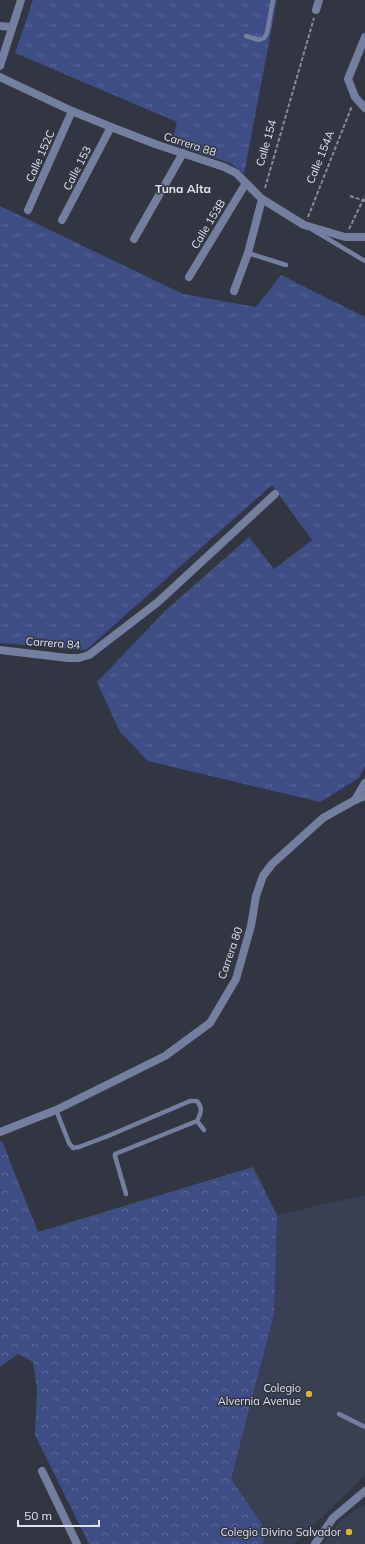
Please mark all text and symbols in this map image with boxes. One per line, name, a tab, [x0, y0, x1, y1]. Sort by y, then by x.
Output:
street label: Calle 154	[253, 118, 279, 168]
street label: Calle 152C	[22, 128, 58, 184]
street label: Calle 154A	[303, 128, 337, 186]
street label: Carrera 88	[162, 129, 218, 159]
street label: Calle 153	[60, 144, 94, 192]
district label: Tuna Alta	[155, 181, 211, 196]
street label: Calle 153B	[188, 197, 228, 251]
street label: Carrera 84	[25, 634, 81, 652]
street label: Carrera 80	[215, 925, 246, 981]
place label: Colegio Alvernia Avenue	[218, 1381, 301, 1408]
marker: Colegio Alvernia Avenue	[304, 1389, 314, 1399]
scale bar	[18, 1502, 99, 1528]
text: 50 m	[24, 1508, 52, 1523]
place label: Colegio Divino Salvador	[220, 1525, 341, 1539]
marker: Colegio Divino Salvador	[344, 1527, 354, 1537]

